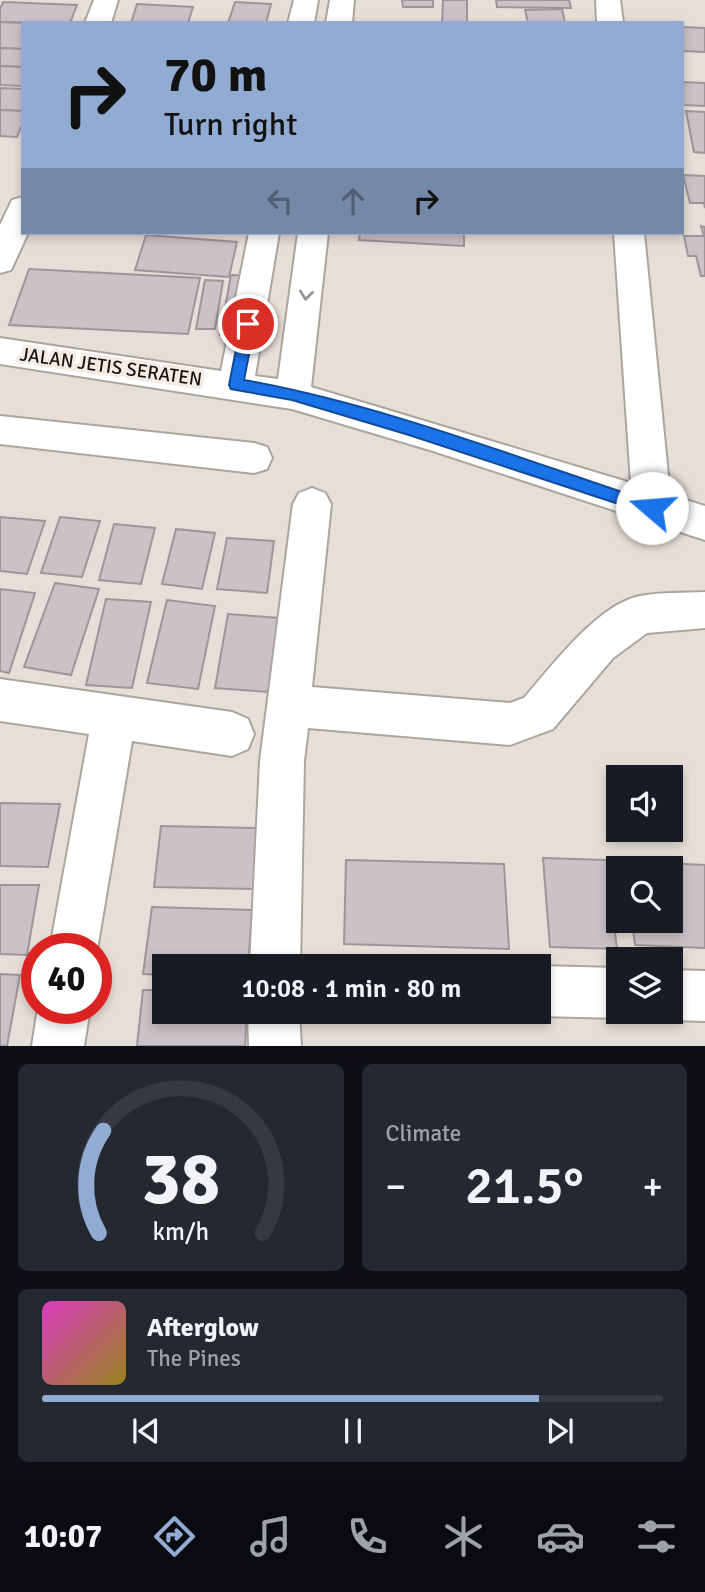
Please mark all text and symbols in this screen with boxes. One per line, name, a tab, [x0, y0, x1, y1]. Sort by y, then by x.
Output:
text: 70 m	[164, 45, 267, 105]
icon: right	[49, 49, 140, 140]
text: Turn right	[164, 105, 297, 144]
icon: left	[261, 182, 299, 220]
icon: ahead	[334, 182, 372, 220]
icon: right	[407, 182, 445, 220]
one-way arrow	[299, 289, 314, 301]
pin	[218, 294, 278, 354]
icon: arrive	[229, 305, 267, 343]
street label: JALAN JETIS SERATEN	[19, 342, 203, 392]
position arrow	[615, 471, 689, 545]
map controls	[606, 765, 683, 1024]
button: sound	[606, 765, 683, 842]
button: search	[606, 856, 683, 933]
speed limit sign: 40	[21, 933, 112, 1024]
button: layers	[606, 947, 683, 1024]
text: 10:08 · 1 min · 80 m	[242, 973, 461, 1005]
text: Climate	[386, 1119, 461, 1148]
text: 38	[141, 1136, 220, 1225]
text: 21.5°	[465, 1154, 584, 1218]
text: −	[386, 1163, 406, 1210]
text: +	[642, 1163, 663, 1210]
text: km/h	[152, 1216, 209, 1247]
text: Afterglow	[147, 1312, 259, 1344]
text: The Pines	[147, 1344, 241, 1373]
icon: previous	[127, 1412, 165, 1450]
icon: pause	[334, 1412, 372, 1450]
icon: next	[541, 1412, 579, 1450]
icon: directions	[150, 1512, 199, 1561]
icon: music	[246, 1512, 295, 1561]
icon: phone	[343, 1512, 392, 1561]
icon: climate	[439, 1512, 488, 1561]
icon: car	[536, 1512, 585, 1561]
icon: filters	[632, 1512, 681, 1561]
text: 10:07	[24, 1517, 102, 1556]

